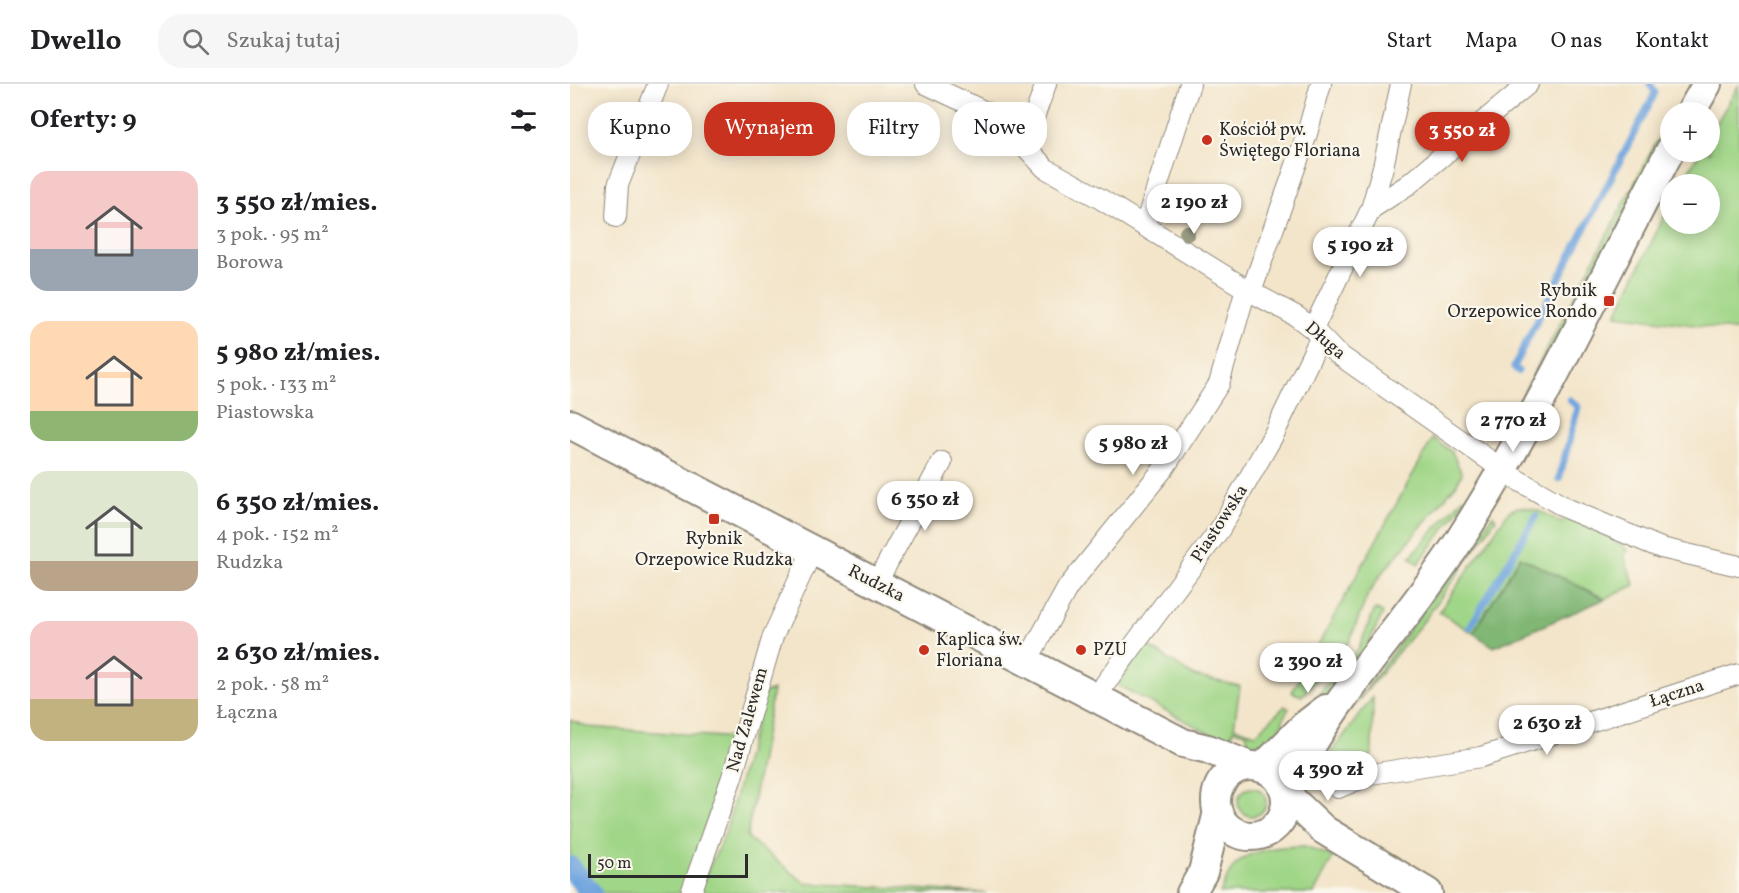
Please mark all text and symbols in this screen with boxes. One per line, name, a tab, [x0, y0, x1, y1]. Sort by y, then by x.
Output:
search box	[158, 14, 578, 68]
text: Dwello	[30, 22, 122, 61]
icon: search	[179, 25, 212, 58]
text: Szukaj tutaj	[227, 26, 341, 57]
text: Start	[1387, 27, 1432, 56]
text: Mapa	[1465, 27, 1518, 56]
text: O nas	[1551, 27, 1602, 56]
text: Kontakt	[1635, 27, 1709, 56]
text: Oferty: 9	[30, 102, 137, 138]
chip: Kupno	[588, 102, 692, 156]
chip: Wynajem	[704, 102, 835, 156]
chip: Filtry	[847, 102, 940, 156]
chip: Nowe	[952, 102, 1047, 156]
map controls	[1660, 102, 1720, 234]
button: +	[1660, 102, 1720, 162]
icon: filters	[507, 104, 540, 137]
pin: 3 550 zł	[1400, 112, 1524, 163]
text: 3 550 zł	[1429, 117, 1495, 145]
place label: Kościół pw. Świętego Floriana	[1219, 118, 1361, 164]
marker: Kościół pw. Świętego Floriana	[1200, 133, 1214, 147]
button: −	[1660, 174, 1720, 234]
pin: 2 190 zł	[1132, 184, 1256, 235]
text: 3 550 zł/mies.	[216, 185, 378, 221]
text: 2 190 zł	[1161, 189, 1228, 217]
icon: home	[78, 195, 150, 267]
text: 3 pok. · 95 m²	[216, 221, 329, 249]
pin: 5 190 zł	[1298, 227, 1422, 278]
text: 5 190 zł	[1327, 232, 1393, 260]
text: Borowa	[216, 249, 283, 277]
place label: Rybnik Orzepowice Rondo	[1448, 279, 1597, 325]
marker: Rybnik Orzepowice Rondo	[1602, 294, 1616, 308]
street label: Długa	[1299, 316, 1351, 366]
text: 5 980 zł/mies.	[216, 335, 381, 371]
icon: home	[78, 345, 150, 417]
text: 5 pok. · 133 m²	[216, 371, 336, 399]
text: Piastowska	[216, 399, 314, 427]
pin: 2 770 zł	[1451, 402, 1575, 453]
text: 2 770 zł	[1480, 407, 1546, 435]
pin: 5 980 zł	[1071, 425, 1195, 476]
text: 5 980 zł	[1099, 430, 1167, 458]
street label: Piastowska	[1185, 480, 1255, 568]
pin: 6 350 zł	[863, 481, 987, 532]
text: 6 350 zł/mies.	[216, 485, 379, 521]
text: 6 350 zł	[891, 486, 959, 514]
icon: home	[78, 495, 150, 567]
marker: Rybnik Orzepowice Rudzka	[707, 512, 721, 526]
text: 4 pok. · 152 m²	[216, 521, 339, 549]
place label: Rybnik Orzepowice Rudzka	[635, 527, 793, 573]
text: Rudzka	[216, 549, 283, 577]
street label: Rudzka	[843, 559, 909, 609]
place label: Kaplica św. Floriana	[936, 628, 1023, 674]
text: 2 630 zł/mies.	[216, 635, 380, 671]
place label: PZU	[1093, 638, 1127, 663]
marker: Kaplica św. Floriana	[917, 643, 931, 657]
marker: PZU	[1074, 643, 1088, 657]
pin: 2 390 zł	[1246, 643, 1370, 694]
icon: home	[78, 645, 150, 717]
text: 2 390 zł	[1274, 648, 1342, 676]
street label: Nad Zalewem	[721, 664, 775, 776]
text: 2 pok. · 58 m²	[216, 671, 329, 699]
street label: Łączna	[1647, 673, 1707, 715]
text: Łączna	[216, 699, 278, 727]
pin: 2 630 zł	[1485, 705, 1609, 756]
text: 2 630 zł	[1513, 710, 1581, 738]
pin: 4 390 zł	[1266, 751, 1390, 802]
text: 4 390 zł	[1293, 756, 1363, 784]
scale bar	[588, 851, 748, 878]
text: 50 m	[597, 853, 631, 875]

